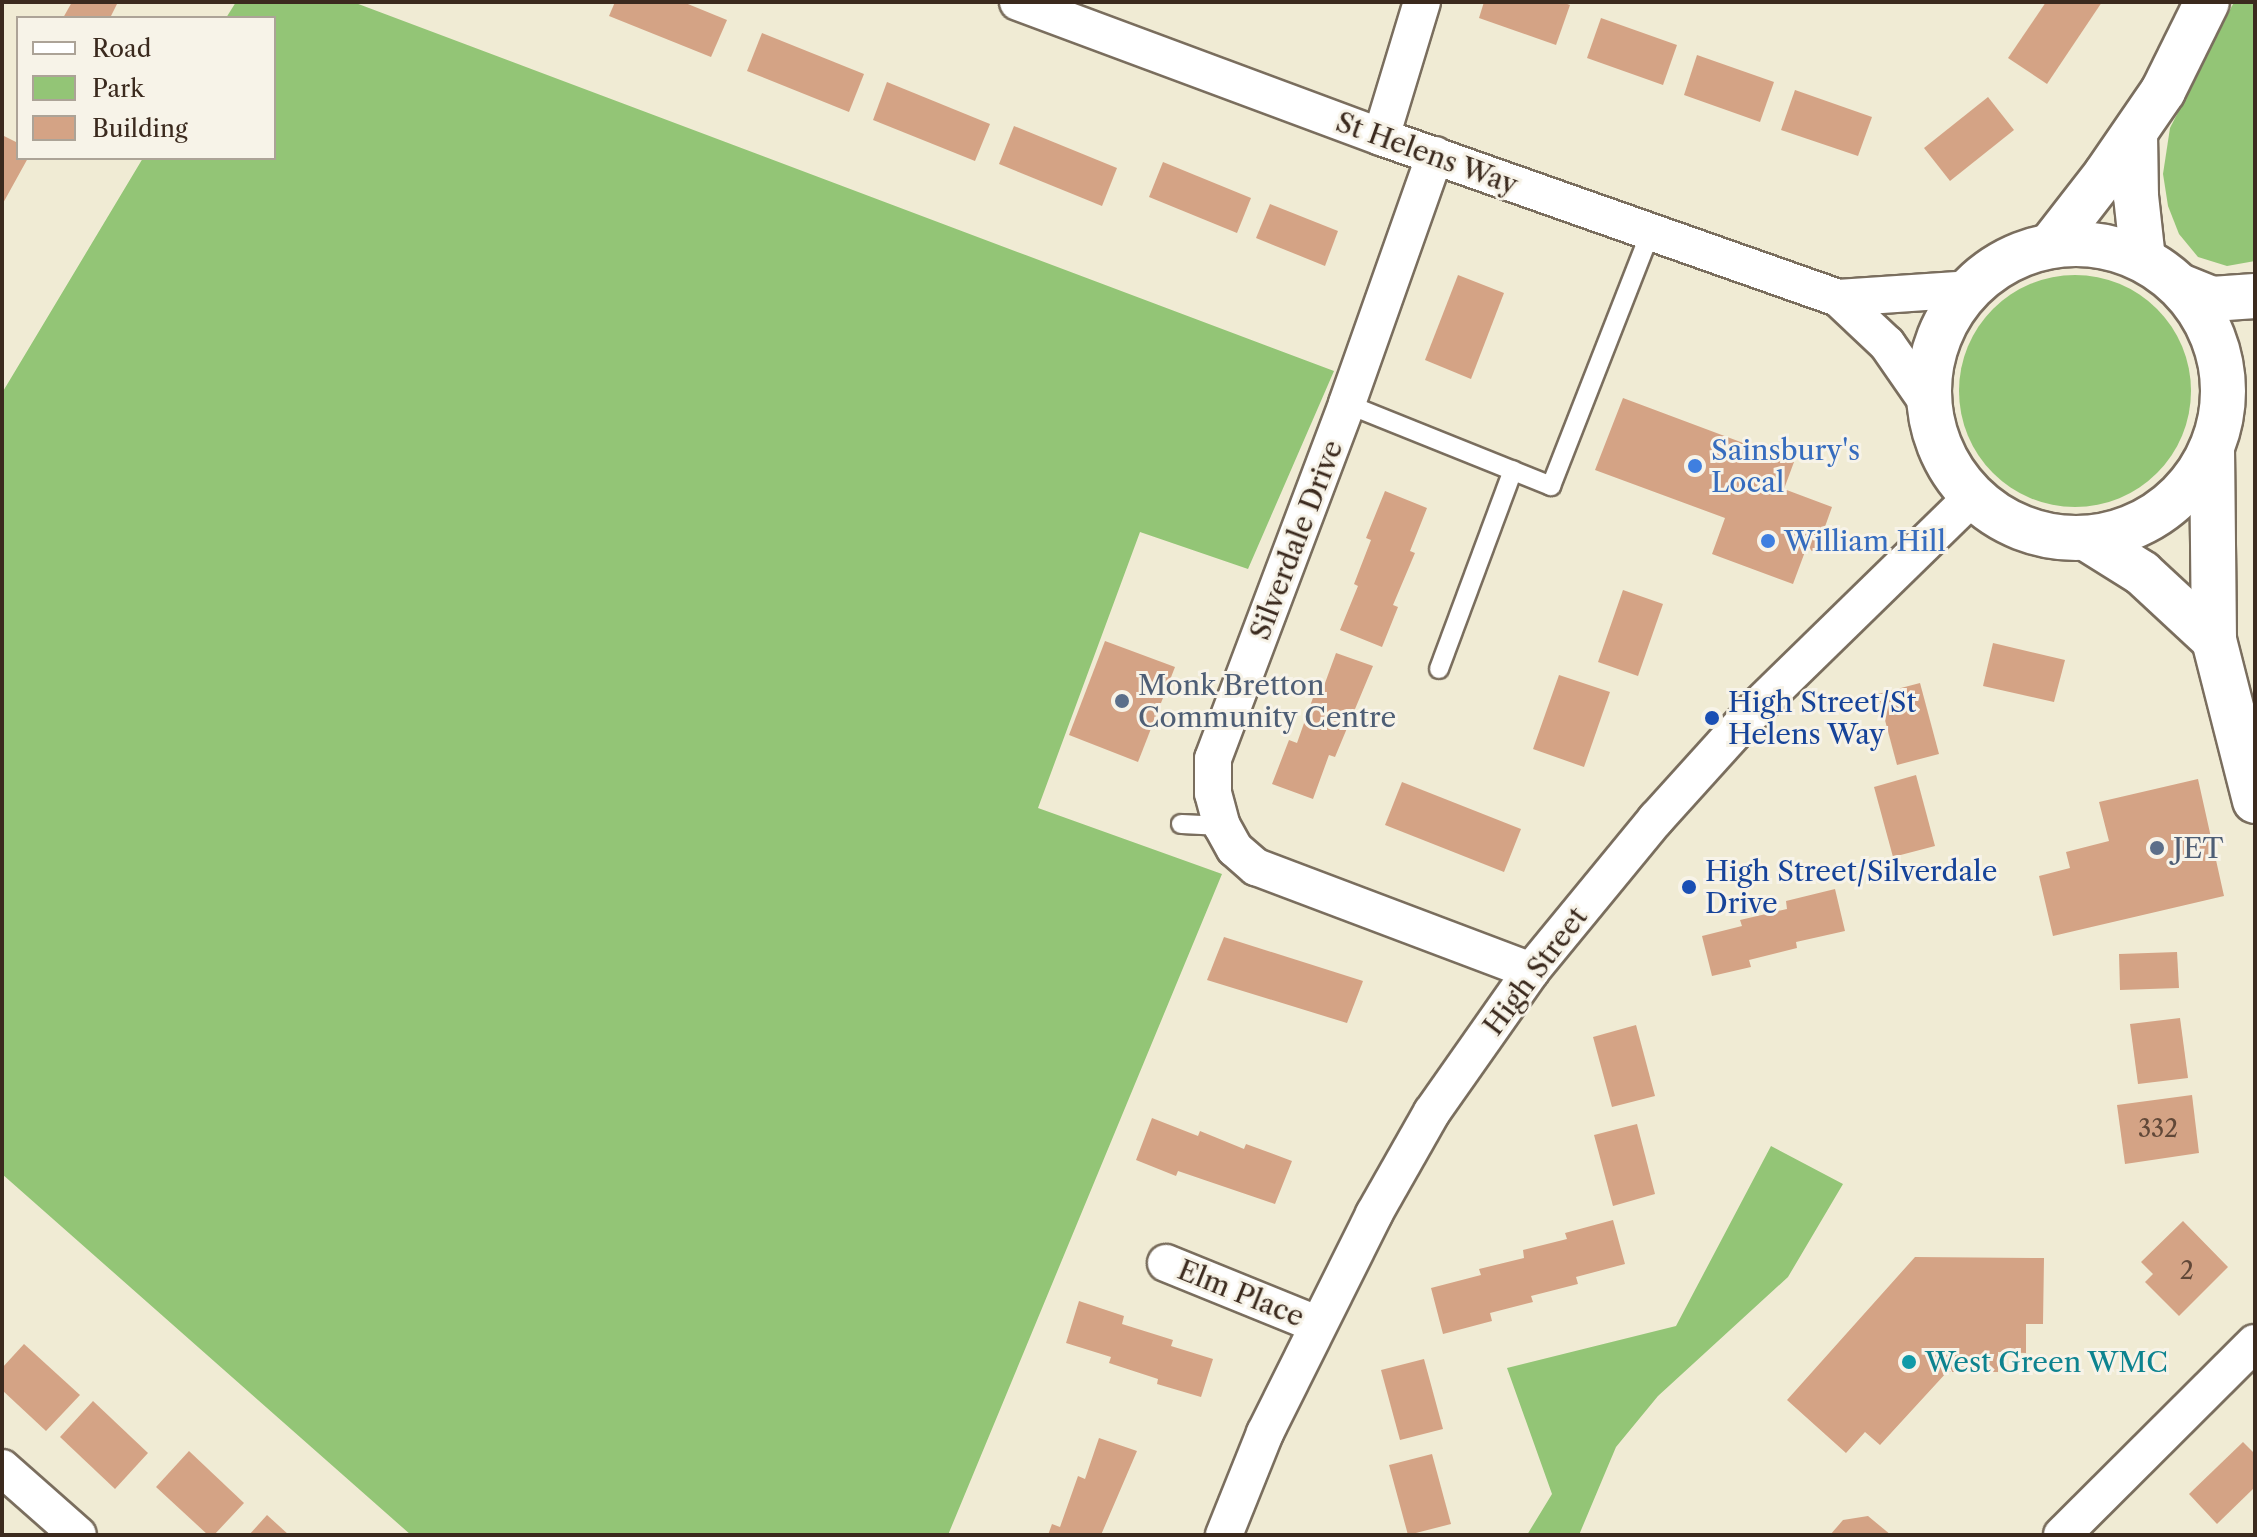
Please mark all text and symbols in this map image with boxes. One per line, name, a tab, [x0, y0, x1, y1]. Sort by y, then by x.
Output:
legend	[16, 16, 276, 160]
text: Road	[92, 34, 151, 63]
text: Park	[92, 74, 144, 103]
street label: St Helens Way	[1331, 104, 1523, 202]
text: Building	[92, 114, 188, 143]
place label: Sainsbury's Local	[1711, 433, 1860, 499]
street label: Silverdale Drive	[1243, 436, 1349, 644]
marker: Sainsbury's Local	[1686, 457, 1704, 475]
place label: William Hill	[1784, 524, 1946, 558]
marker: William Hill	[1759, 532, 1777, 550]
place label: Monk Bretton Community Centre	[1138, 668, 1397, 734]
place label: High Street/St Helens Way	[1728, 685, 1916, 751]
marker: Monk Bretton Community Centre	[1113, 692, 1131, 710]
marker: High Street/St Helens Way	[1703, 709, 1721, 727]
place label: JET	[2173, 831, 2223, 865]
marker: JET	[2148, 839, 2166, 857]
place label: High Street/Silverdale Drive	[1705, 854, 1997, 920]
marker: High Street/Silverdale Drive	[1680, 878, 1698, 896]
street label: High Street	[1476, 900, 1594, 1042]
house number: 332	[2138, 1115, 2178, 1143]
street label: Elm Place	[1173, 1252, 1309, 1334]
house number: 2	[2180, 1257, 2194, 1285]
place label: West Green WMC	[1925, 1345, 2169, 1379]
marker: West Green WMC	[1900, 1353, 1918, 1371]

